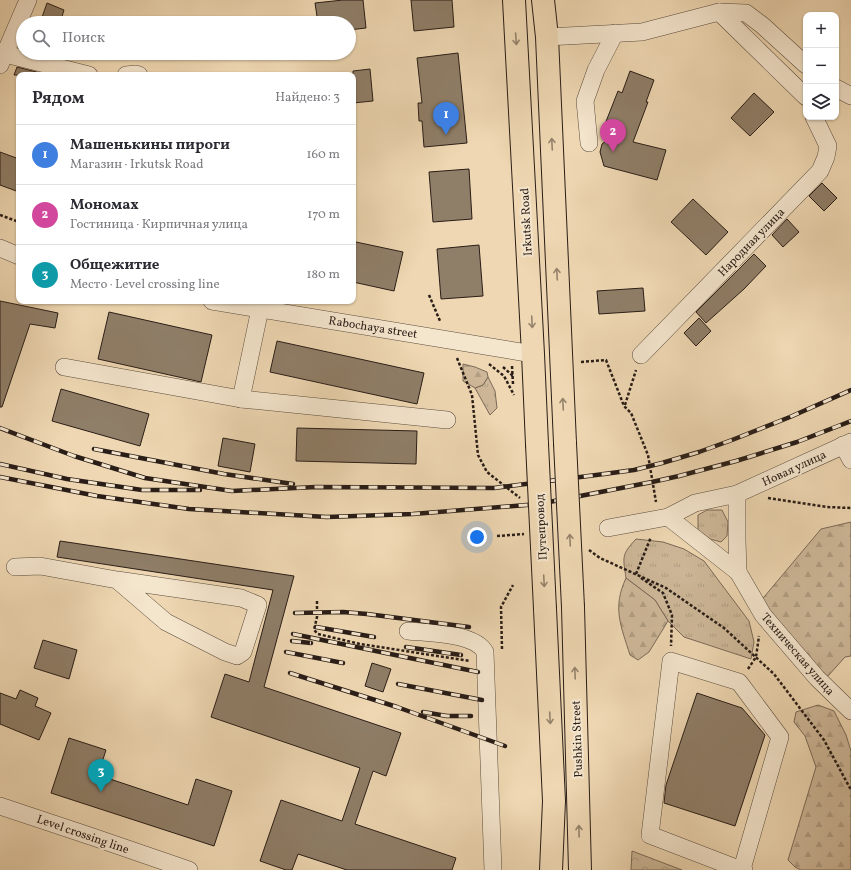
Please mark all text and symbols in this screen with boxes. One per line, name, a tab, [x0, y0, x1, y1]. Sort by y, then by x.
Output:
map controls	[803, 12, 839, 120]
button: +	[803, 12, 839, 48]
search box	[16, 16, 356, 60]
icon: search	[30, 27, 52, 49]
text: Поиск	[62, 28, 105, 49]
one-way arrow	[513, 32, 520, 45]
button: −	[803, 48, 839, 84]
button: layers	[803, 84, 839, 120]
text: Рядом	[32, 87, 85, 110]
text: Найдено: 3	[275, 89, 340, 107]
pin: 1	[433, 102, 459, 135]
pin: 2	[600, 119, 626, 152]
text: Машенькины пироги	[70, 135, 230, 156]
one-way arrow	[548, 138, 555, 151]
text: 1	[42, 146, 48, 164]
text: 160 m	[306, 146, 340, 164]
text: Магазин · Irkutsk Road	[70, 156, 204, 174]
street label: Irkutsk Road	[517, 187, 537, 256]
text: Мономах	[70, 195, 139, 216]
street label: Народная улица	[715, 205, 789, 281]
text: 2	[42, 206, 48, 224]
text: 170 m	[307, 206, 340, 224]
text: Гостиница · Кирпичная улица	[70, 216, 248, 234]
text: Общежитие	[70, 255, 160, 276]
text: 3	[42, 266, 48, 284]
text: 180 m	[306, 266, 340, 284]
one-way arrow	[554, 268, 561, 281]
text: Место · Level crossing line	[70, 276, 220, 294]
street label: Rabochaya street	[327, 313, 418, 343]
one-way arrow	[528, 316, 535, 329]
one-way arrow	[559, 398, 567, 411]
street label: Новая улица	[760, 447, 829, 491]
street label: Путепровод	[532, 493, 552, 560]
your location	[467, 527, 487, 547]
one-way arrow	[566, 534, 573, 547]
one-way arrow	[540, 574, 547, 587]
street label: Техническая улица	[757, 610, 838, 699]
one-way arrow	[571, 667, 579, 680]
street label: Pushkin Street	[569, 700, 587, 778]
one-way arrow	[546, 711, 554, 724]
pin: 3	[88, 759, 114, 792]
street label: Level crossing line	[34, 812, 131, 858]
one-way arrow	[575, 825, 583, 838]

